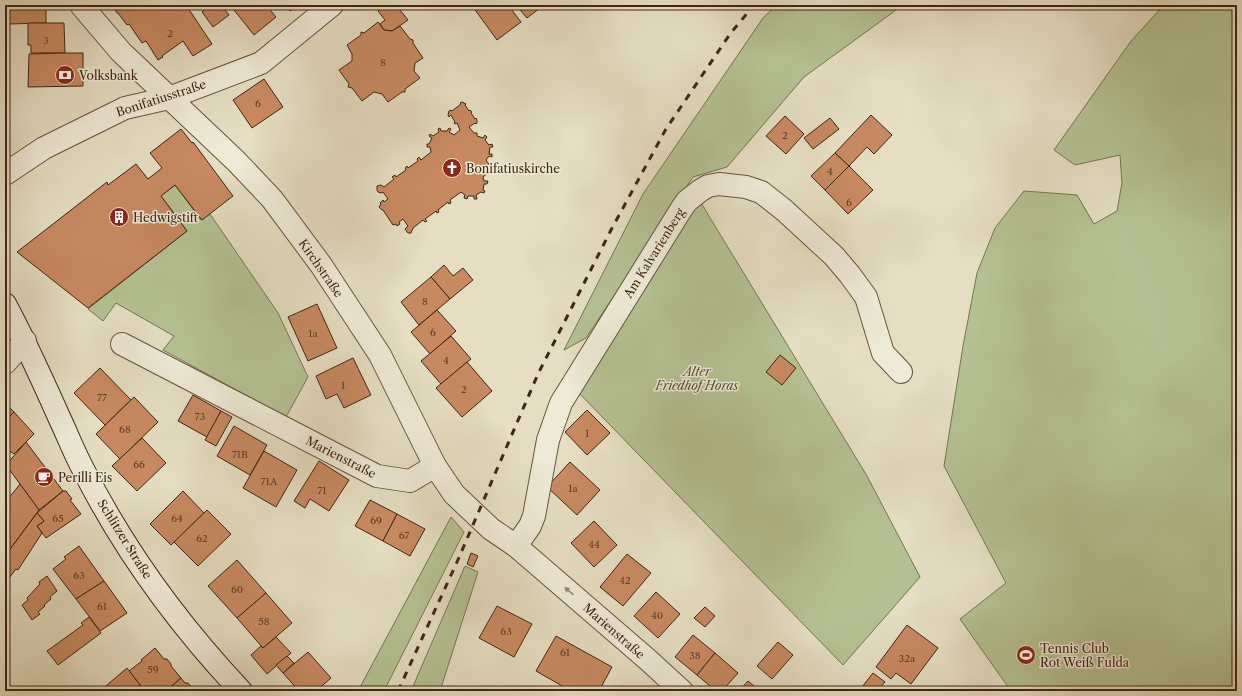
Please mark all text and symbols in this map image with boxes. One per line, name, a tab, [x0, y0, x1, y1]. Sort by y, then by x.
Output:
house number: 2	[167, 27, 173, 40]
house number: 3	[43, 34, 49, 47]
house number: 8	[380, 56, 386, 69]
bank icon: Volksbank	[54, 64, 76, 86]
place label: Volksbank	[78, 68, 139, 83]
street label: Bonifatiusstraße	[114, 76, 208, 120]
house number: 6	[255, 97, 261, 110]
house number: 2	[782, 129, 788, 142]
church icon: Bonifatiuskirche	[441, 157, 463, 179]
place label: Bonifatiuskirche	[466, 161, 560, 176]
house number: 4	[827, 165, 833, 178]
house number: 6	[846, 196, 852, 209]
street label: Am Kalvarienberg	[620, 205, 688, 302]
building icon: Hedwigstift	[108, 206, 130, 228]
place label: Hedwigstift	[133, 210, 199, 225]
street label: Kirchstraße	[296, 236, 347, 300]
house number: 8	[422, 295, 428, 308]
house number: 6	[430, 326, 436, 339]
house number: 1a	[308, 327, 318, 340]
house number: 4	[443, 354, 449, 367]
park label: Alter Friedhof Horas	[655, 364, 739, 393]
house number: 1	[341, 379, 346, 392]
house number: 2	[461, 383, 467, 396]
house number: 77	[97, 391, 107, 404]
house number: 73	[195, 410, 205, 423]
house number: 68	[119, 423, 131, 436]
house number: 1	[585, 427, 590, 440]
street label: Marienstraße	[303, 433, 379, 481]
house number: 71B	[232, 448, 248, 461]
house number: 66	[133, 458, 145, 471]
cafe icon: Perilli Eis	[33, 466, 55, 488]
place label: Perilli Eis	[58, 470, 112, 485]
house number: 71A	[260, 475, 278, 488]
house number: 1a	[568, 482, 578, 495]
house number: 71	[317, 484, 327, 497]
street label: Schlitzer Straße	[94, 496, 156, 582]
house number: 65	[52, 512, 64, 525]
house number: 64	[171, 512, 183, 525]
house number: 69	[370, 514, 382, 527]
house number: 67	[399, 529, 409, 542]
house number: 62	[196, 532, 208, 545]
house number: 44	[588, 538, 600, 551]
house number: 63	[73, 569, 85, 582]
house number: 42	[619, 574, 631, 587]
house number: 60	[231, 583, 243, 596]
one-way arrow	[563, 587, 574, 596]
house number: 61	[97, 600, 108, 613]
street label: Marienstraße	[580, 600, 648, 662]
house number: 40	[651, 609, 663, 622]
house number: 58	[258, 615, 270, 628]
house number: 63	[500, 625, 512, 638]
place label: Tennis Club Rot Weiß Fulda	[1040, 641, 1130, 670]
sports icon: Tennis Club Rot Weiß Fulda	[1015, 644, 1037, 666]
house number: 61	[560, 646, 571, 659]
house number: 38	[689, 649, 701, 662]
house number: 32a	[899, 652, 916, 665]
house number: 59	[147, 663, 159, 676]

